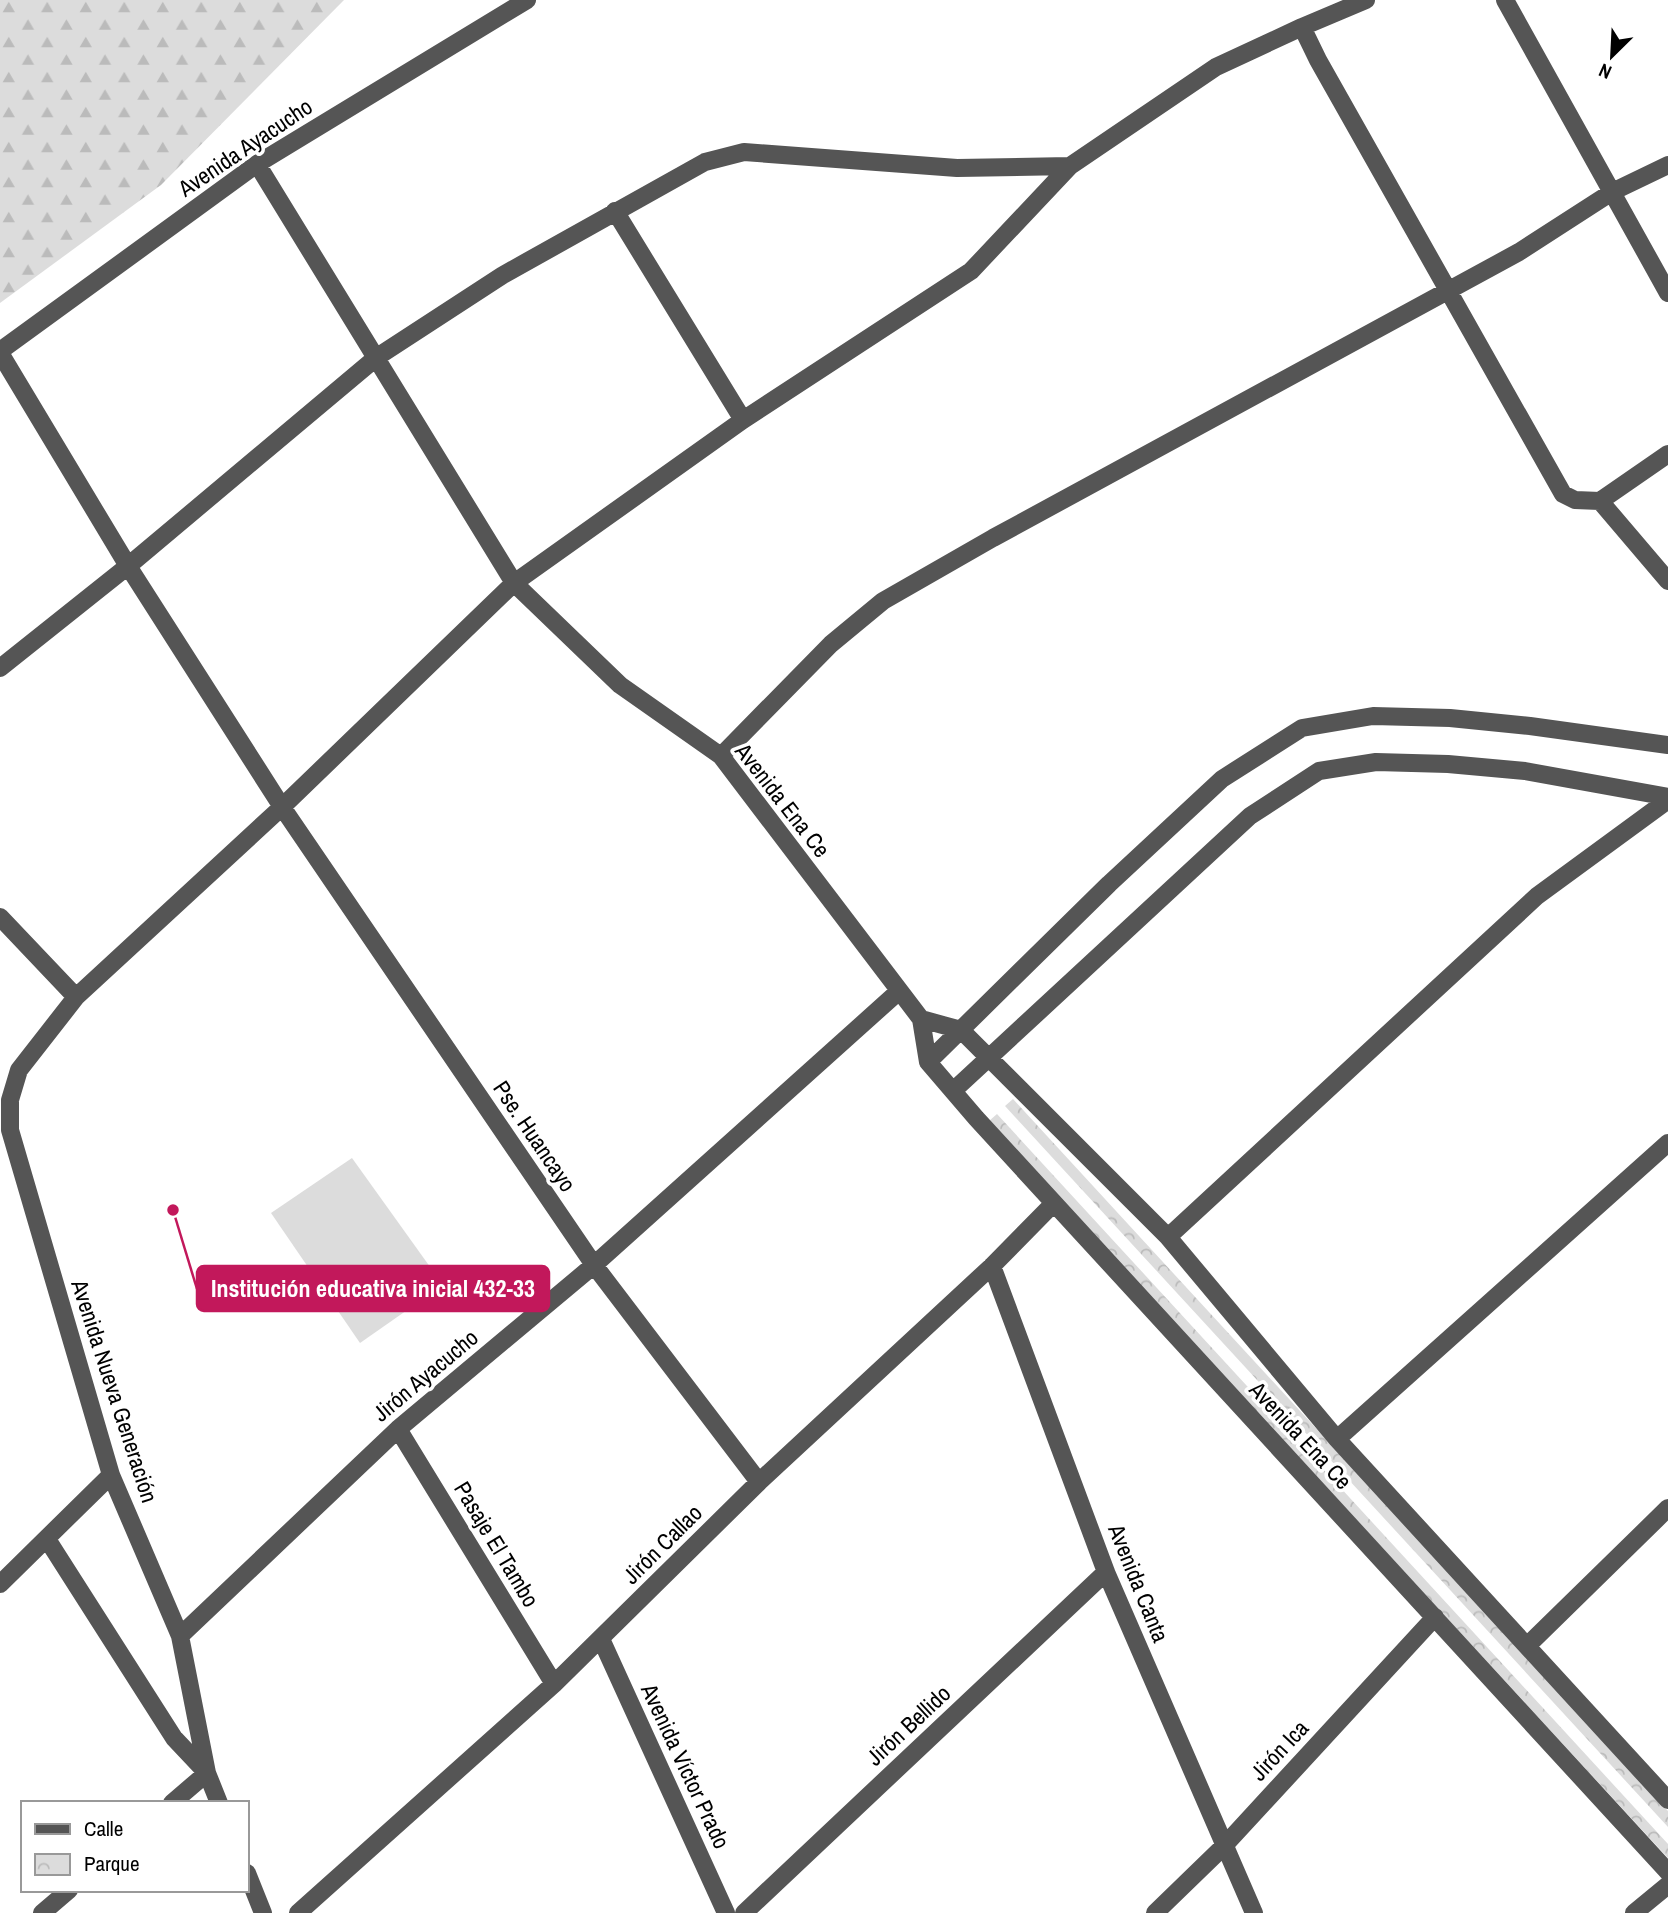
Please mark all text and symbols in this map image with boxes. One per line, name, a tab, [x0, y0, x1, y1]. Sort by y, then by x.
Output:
north arrow	[1577, 21, 1647, 91]
text: N	[1595, 57, 1616, 86]
street label: Avenida Ayacucho	[171, 91, 318, 204]
street label: Avenida Ena Ce	[728, 736, 837, 864]
street label: Pse. Huancayo	[486, 1074, 584, 1198]
callout: Institución educativa inicial 432-33	[197, 1266, 549, 1311]
text: Institución educativa inicial 432-33	[211, 1272, 535, 1304]
street label: Avenida Nueva Generación	[64, 1275, 166, 1506]
street label: Jirón Ayacucho	[366, 1322, 484, 1428]
street label: Avenida Ena Ce	[1242, 1374, 1359, 1496]
street label: Pasaje El Tambo	[447, 1475, 547, 1613]
street label: Jirón Callao	[615, 1497, 709, 1591]
street label: Avenida Canta	[1101, 1519, 1177, 1647]
street label: Avenida Víctor Prado	[634, 1678, 738, 1854]
street label: Jirón Bellido	[859, 1678, 957, 1772]
street label: Jirón Ica	[1243, 1713, 1315, 1787]
legend	[21, 1801, 248, 1892]
text: Calle	[84, 1814, 123, 1843]
text: Parque	[84, 1849, 140, 1878]

